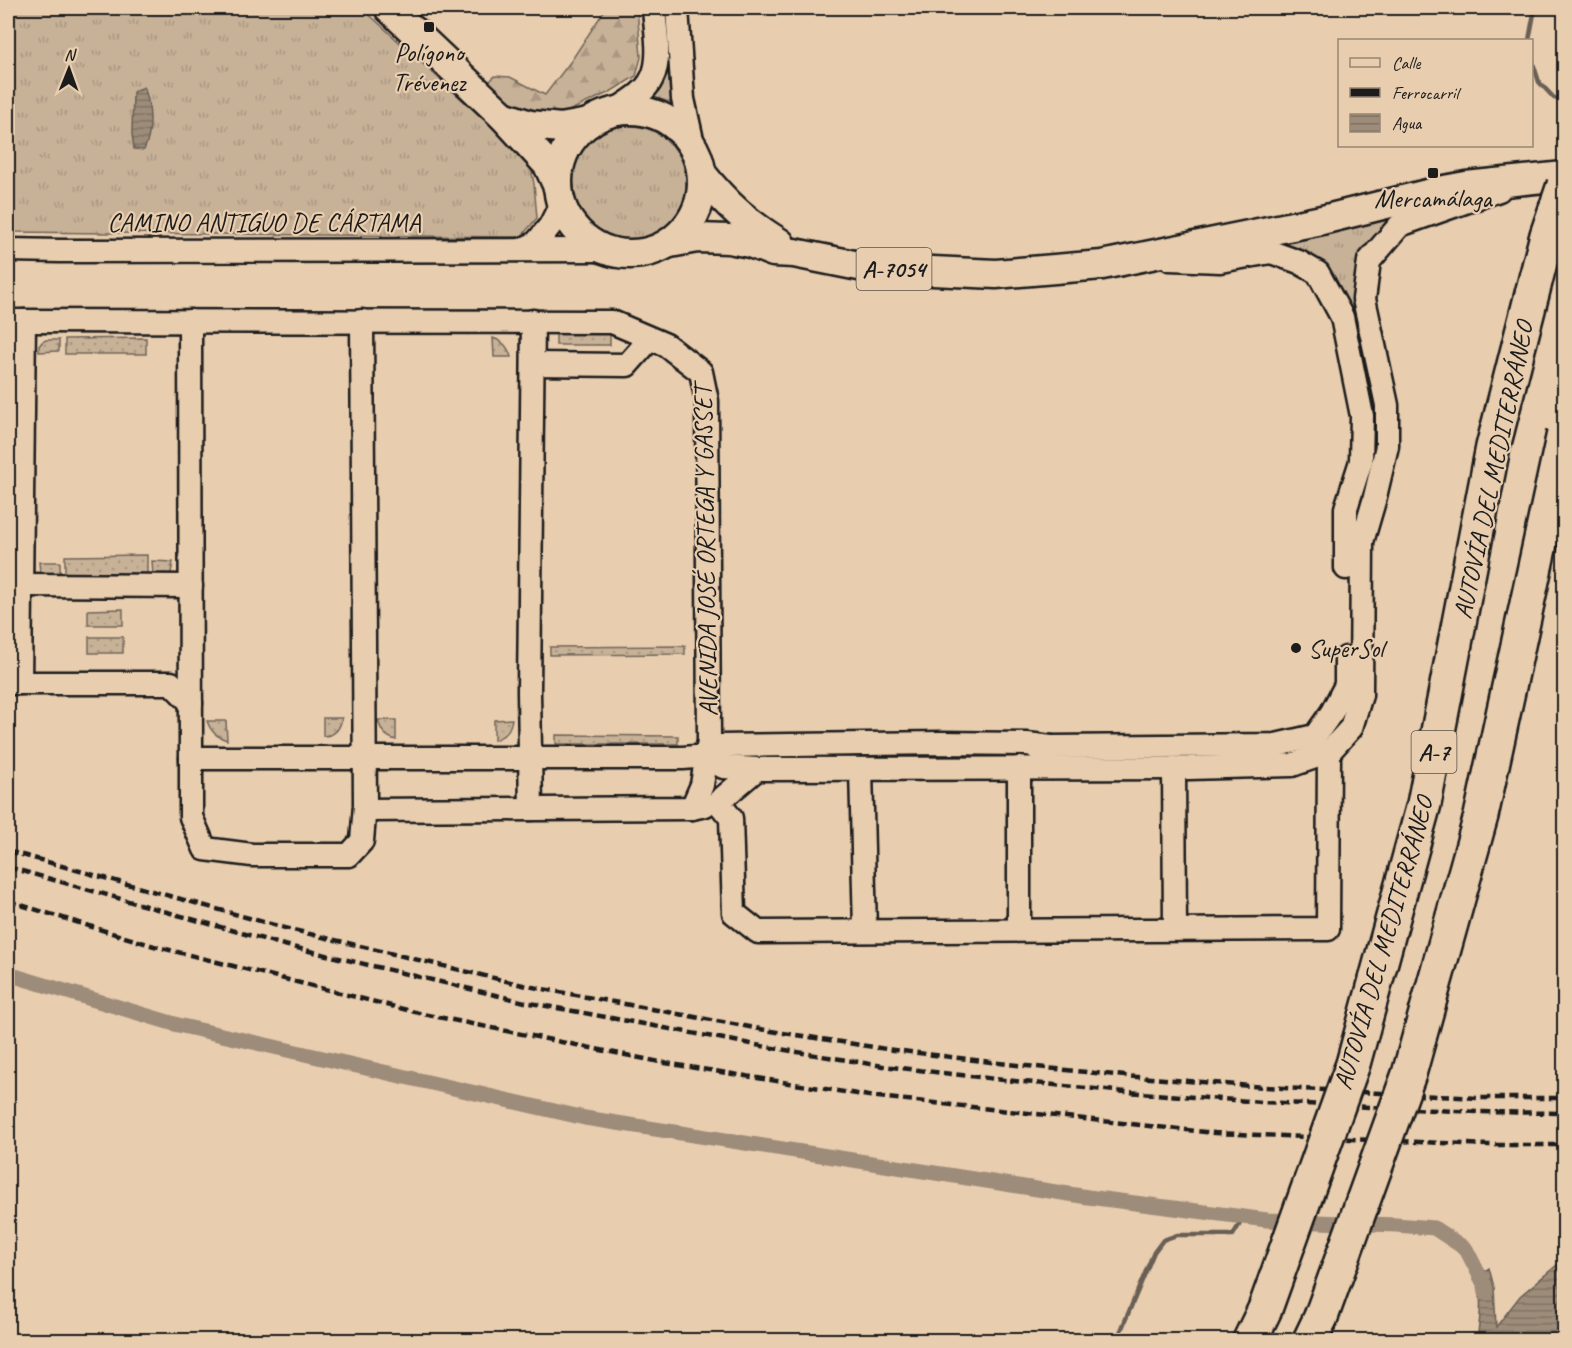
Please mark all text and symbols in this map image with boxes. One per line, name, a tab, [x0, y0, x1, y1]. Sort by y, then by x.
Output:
marker: Polígono Trévenez	[422, 20, 436, 34]
place label: Polígono Trévenez	[392, 36, 467, 99]
north arrow	[39, 39, 99, 99]
legend	[1338, 39, 1533, 147]
text: N	[64, 45, 77, 65]
text: Calle	[1392, 52, 1421, 74]
text: Ferrocarril	[1392, 82, 1461, 104]
text: Agua	[1392, 112, 1423, 134]
marker: Mercamálaga	[1426, 166, 1440, 180]
place label: Mercamálaga	[1374, 182, 1493, 215]
street label: CAMINO ANTIGUO DE CÁRTAMA	[107, 206, 422, 239]
road number: A-7054	[856, 248, 932, 290]
street label: AUTOVÍA DEL MEDITERRÁNEO	[1446, 316, 1542, 622]
street label: AVENIDA JOSÉ ORTEGA Y GASSET	[686, 379, 725, 717]
place label: SuperSol	[1308, 632, 1388, 665]
marker: SuperSol	[1289, 641, 1303, 655]
road number: A-7	[1412, 731, 1456, 773]
street label: AUTOVÍA DEL MEDITERRÁNEO	[1326, 790, 1442, 1093]

